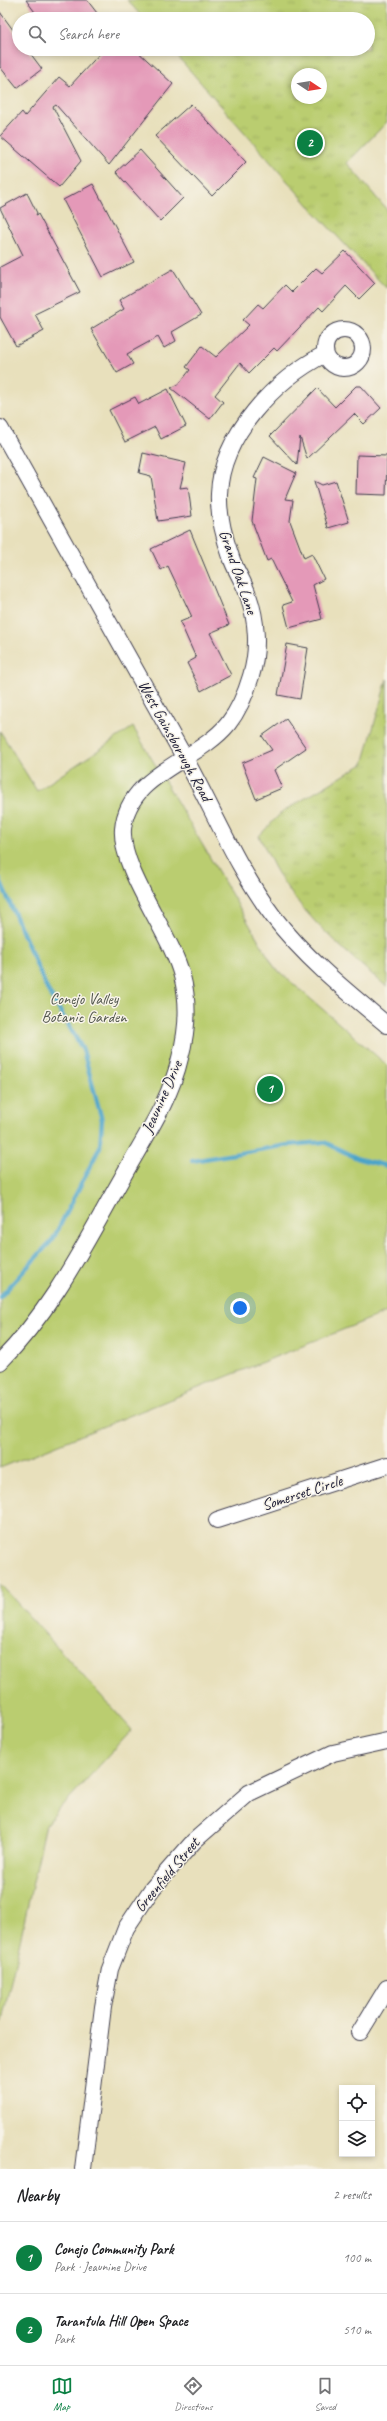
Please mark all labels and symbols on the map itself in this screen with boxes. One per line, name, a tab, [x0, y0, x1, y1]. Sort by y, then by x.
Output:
north arrow	[291, 68, 327, 104]
pin: 2	[297, 128, 323, 158]
street label: Grand Oak Lane	[214, 527, 262, 618]
street label: West Gainsborough Road	[134, 677, 218, 807]
park label: Conejo Valley Botanic Garden	[42, 989, 127, 1027]
street label: Jeaunine Drive	[137, 1056, 188, 1137]
pin: 1	[257, 1074, 283, 1104]
your location	[230, 1298, 250, 1318]
street label: Somerset Circle	[259, 1470, 346, 1515]
street label: Greenfield Street	[130, 1832, 205, 1916]

